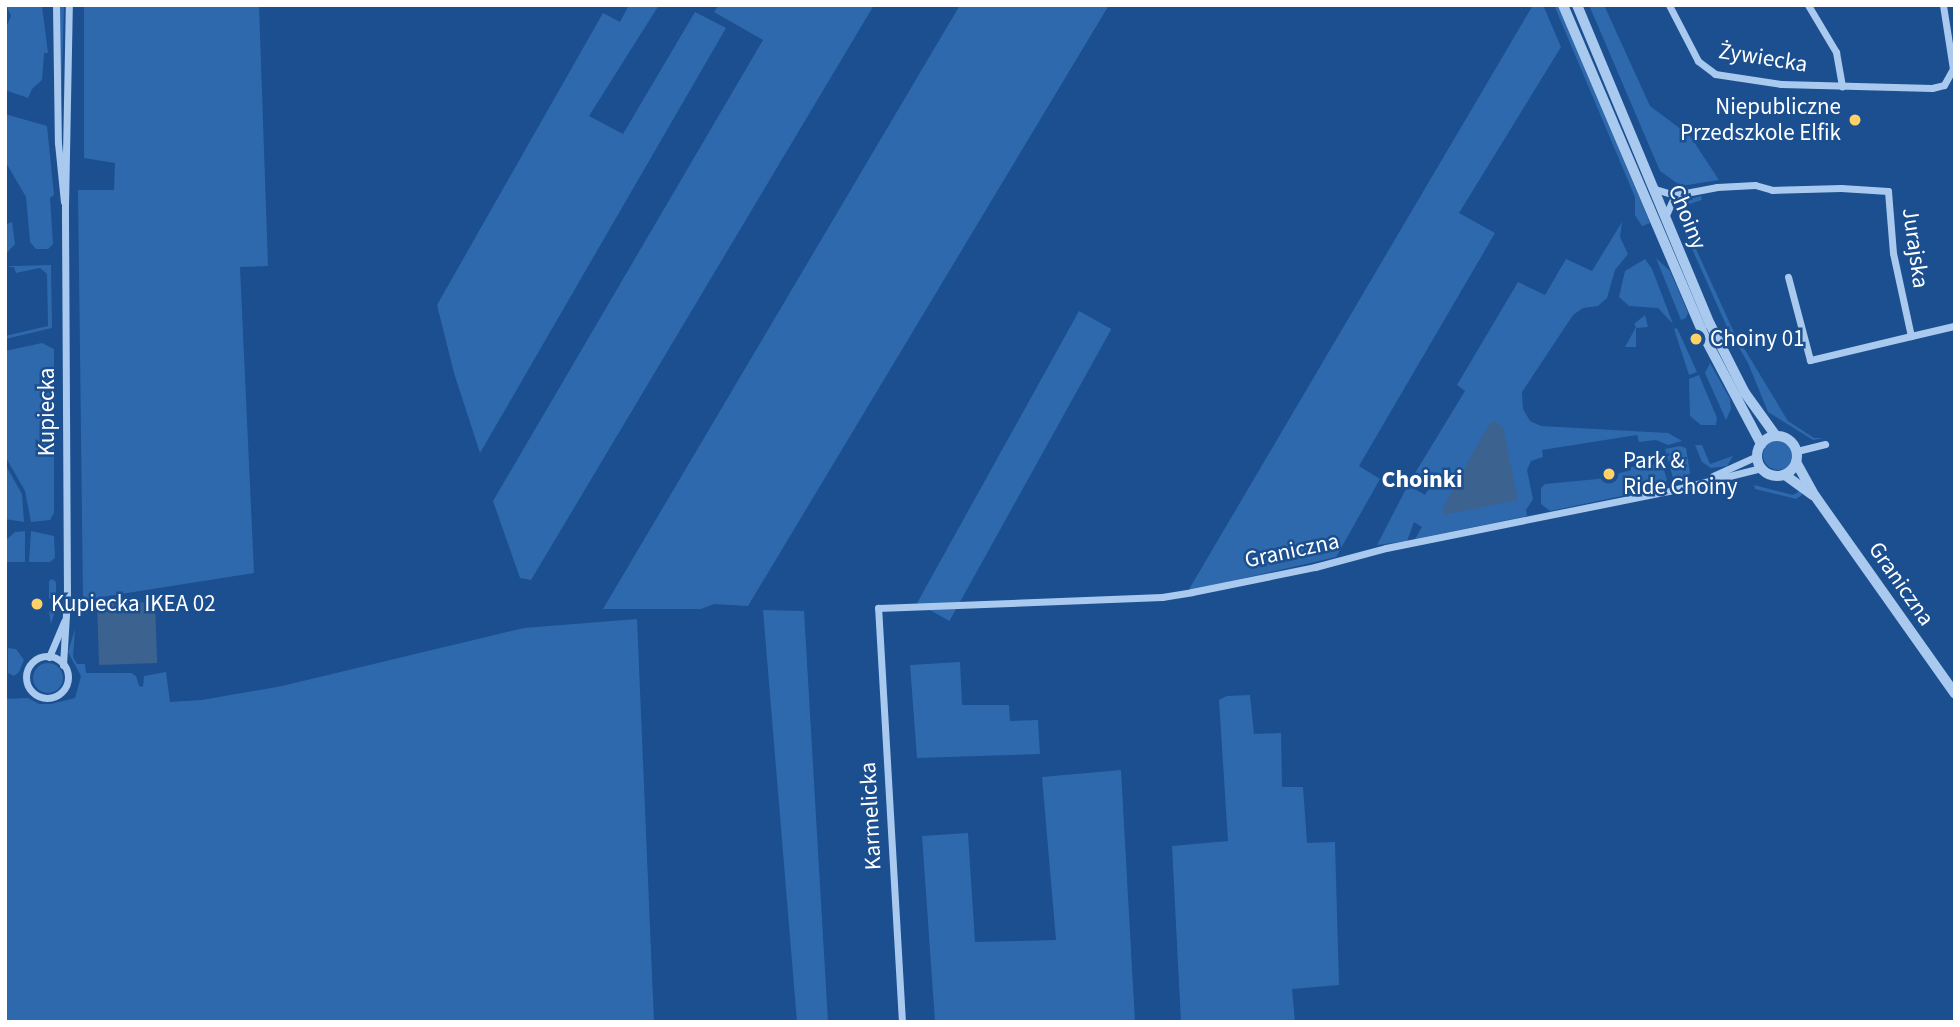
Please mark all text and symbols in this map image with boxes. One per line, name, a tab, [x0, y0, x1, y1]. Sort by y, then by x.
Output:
street label: Żywiecka	[1717, 37, 1809, 79]
place label: Niepubliczne Przedszkole Elfik	[1680, 93, 1841, 147]
marker: Niepubliczne Przedszkole Elfik	[1847, 112, 1863, 128]
street label: Choiny	[1662, 181, 1712, 253]
street label: Jurajska	[1896, 206, 1934, 290]
place label: Choiny 01	[1710, 325, 1805, 353]
marker: Choiny 01	[1688, 331, 1704, 347]
street label: Kupiecka	[33, 368, 61, 456]
place label: Park & Ride Choiny	[1623, 447, 1738, 501]
district label: Choinki	[1381, 466, 1463, 494]
marker: Park & Ride Choiny	[1601, 466, 1617, 482]
street label: Graniczna	[1242, 528, 1342, 574]
street label: Graniczna	[1862, 537, 1940, 631]
place label: Kupiecka IKEA 02	[51, 590, 216, 618]
marker: Kupiecka IKEA 02	[29, 596, 45, 612]
street label: Karmelicka	[854, 761, 888, 871]

